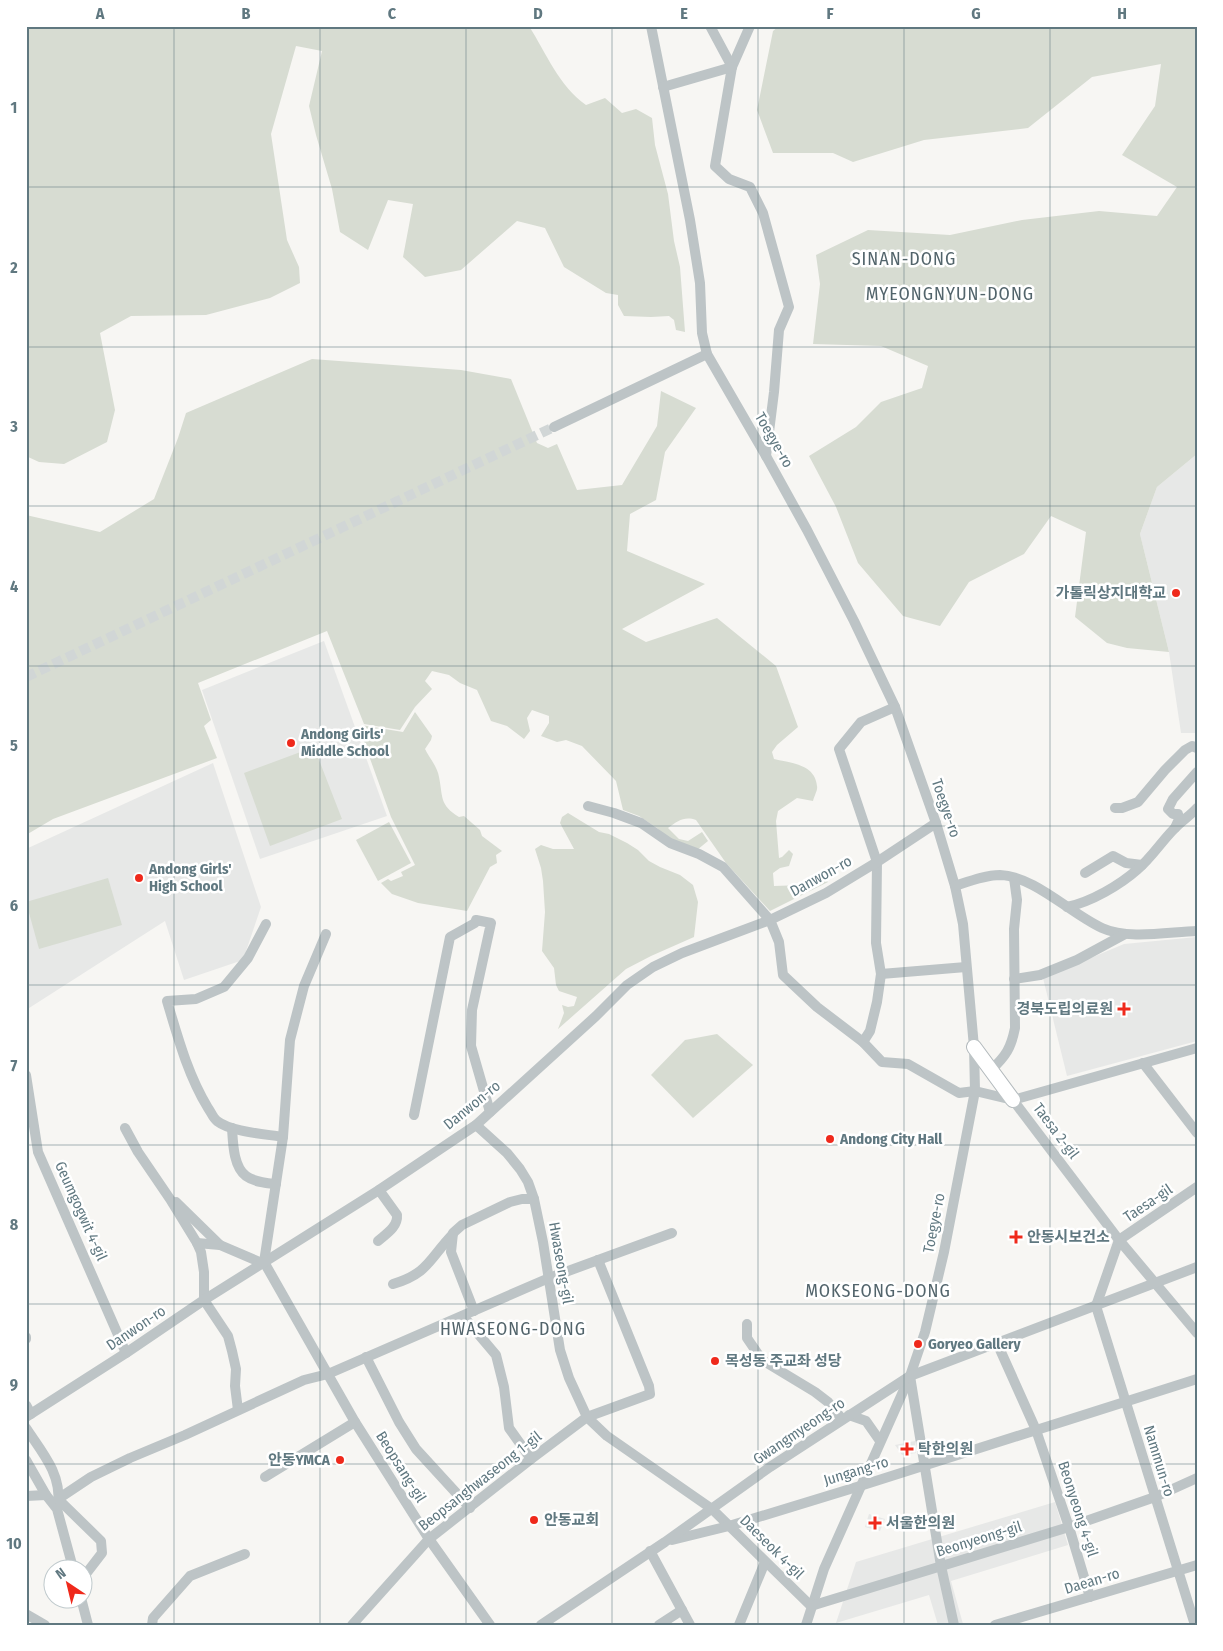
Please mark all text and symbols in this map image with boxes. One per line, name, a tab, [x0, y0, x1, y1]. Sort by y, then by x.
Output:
text: A	[95, 4, 105, 23]
text: B	[242, 4, 251, 23]
text: C	[388, 4, 397, 23]
text: D	[533, 4, 543, 23]
text: E	[680, 4, 688, 23]
text: F	[826, 4, 834, 23]
text: G	[971, 4, 981, 23]
text: H	[1117, 4, 1127, 23]
text: 1	[11, 98, 17, 117]
district label: SINAN-DONG	[852, 248, 956, 270]
text: 2	[9, 258, 18, 277]
district label: MYEONGNYUN-DONG	[866, 283, 1034, 305]
street label: Toegye-ro	[751, 409, 797, 471]
text: 3	[9, 417, 18, 436]
text: 4	[10, 577, 18, 596]
place label: 가톨릭상지대학교	[1056, 584, 1166, 602]
marker: 가톨릭상지대학교	[1170, 587, 1182, 599]
place label: Andong Girls' Middle School	[300, 725, 390, 760]
text: 5	[10, 736, 18, 755]
marker: Andong Girls' Middle School	[285, 737, 297, 749]
street label: Toegye-ro	[928, 776, 964, 840]
street label: Danwon-ro	[787, 852, 855, 900]
place label: Andong Girls' High School	[148, 860, 232, 895]
marker: Andong Girls' High School	[133, 872, 145, 884]
text: 6	[10, 896, 18, 915]
place label: 경북도립의료원	[1016, 1000, 1113, 1018]
marker: 경북도립의료원	[1117, 1002, 1131, 1016]
text: 7	[11, 1056, 18, 1075]
street label: Danwon-ro	[440, 1077, 504, 1133]
street label: Taesa 2-gil	[1029, 1100, 1083, 1162]
place label: Andong City Hall	[839, 1130, 943, 1148]
marker: Andong City Hall	[824, 1133, 836, 1145]
street label: Geumgogwit 4-gil	[51, 1159, 111, 1263]
street label: Taesa-gil	[1120, 1180, 1176, 1226]
street label: Toegye-ro	[919, 1191, 949, 1255]
text: 8	[10, 1215, 19, 1234]
street label: Hwaseong-gil	[545, 1221, 577, 1305]
place label: 안동시보건소	[1027, 1228, 1110, 1246]
marker: 안동시보건소	[1009, 1230, 1023, 1244]
district label: MOKSEONG-DONG	[805, 1280, 951, 1302]
street label: Danwon-ro	[103, 1302, 169, 1354]
district label: HWASEONG-DONG	[440, 1318, 586, 1340]
place label: Goryeo Gallery	[928, 1335, 1021, 1353]
marker: Goryeo Gallery	[912, 1338, 924, 1350]
place label: 목성동 주교좌 성당	[725, 1352, 842, 1370]
marker: 목성동 주교좌 성당	[709, 1355, 721, 1367]
text: 9	[10, 1375, 18, 1394]
street label: Gwangmyeong-ro	[750, 1394, 848, 1468]
street label: Nammun-ro	[1140, 1423, 1178, 1499]
street label: Beopsanghwaseong 1-gil	[415, 1427, 545, 1535]
street label: Beopsang-gil	[372, 1428, 430, 1506]
place label: 탁한의원	[918, 1440, 973, 1458]
marker: 탁한의원	[900, 1442, 914, 1456]
place label: 안동YMCA	[268, 1451, 331, 1469]
street label: Jungang-ro	[821, 1453, 891, 1489]
marker: 안동YMCA	[334, 1454, 346, 1466]
street label: Beonyeong 4-gil	[1054, 1459, 1102, 1559]
place label: 안동교회	[544, 1511, 599, 1529]
street label: Daeseok 4-gil	[736, 1511, 808, 1583]
marker: 안동교회	[528, 1514, 540, 1526]
place label: 서울한의원	[886, 1514, 955, 1532]
marker: 서울한의원	[868, 1516, 882, 1530]
street label: Beonyeong-gil	[934, 1517, 1024, 1561]
text: 10	[6, 1534, 22, 1553]
north arrow	[42, 1558, 92, 1608]
text: N	[53, 1564, 69, 1583]
street label: Daean-ro	[1062, 1564, 1122, 1598]

